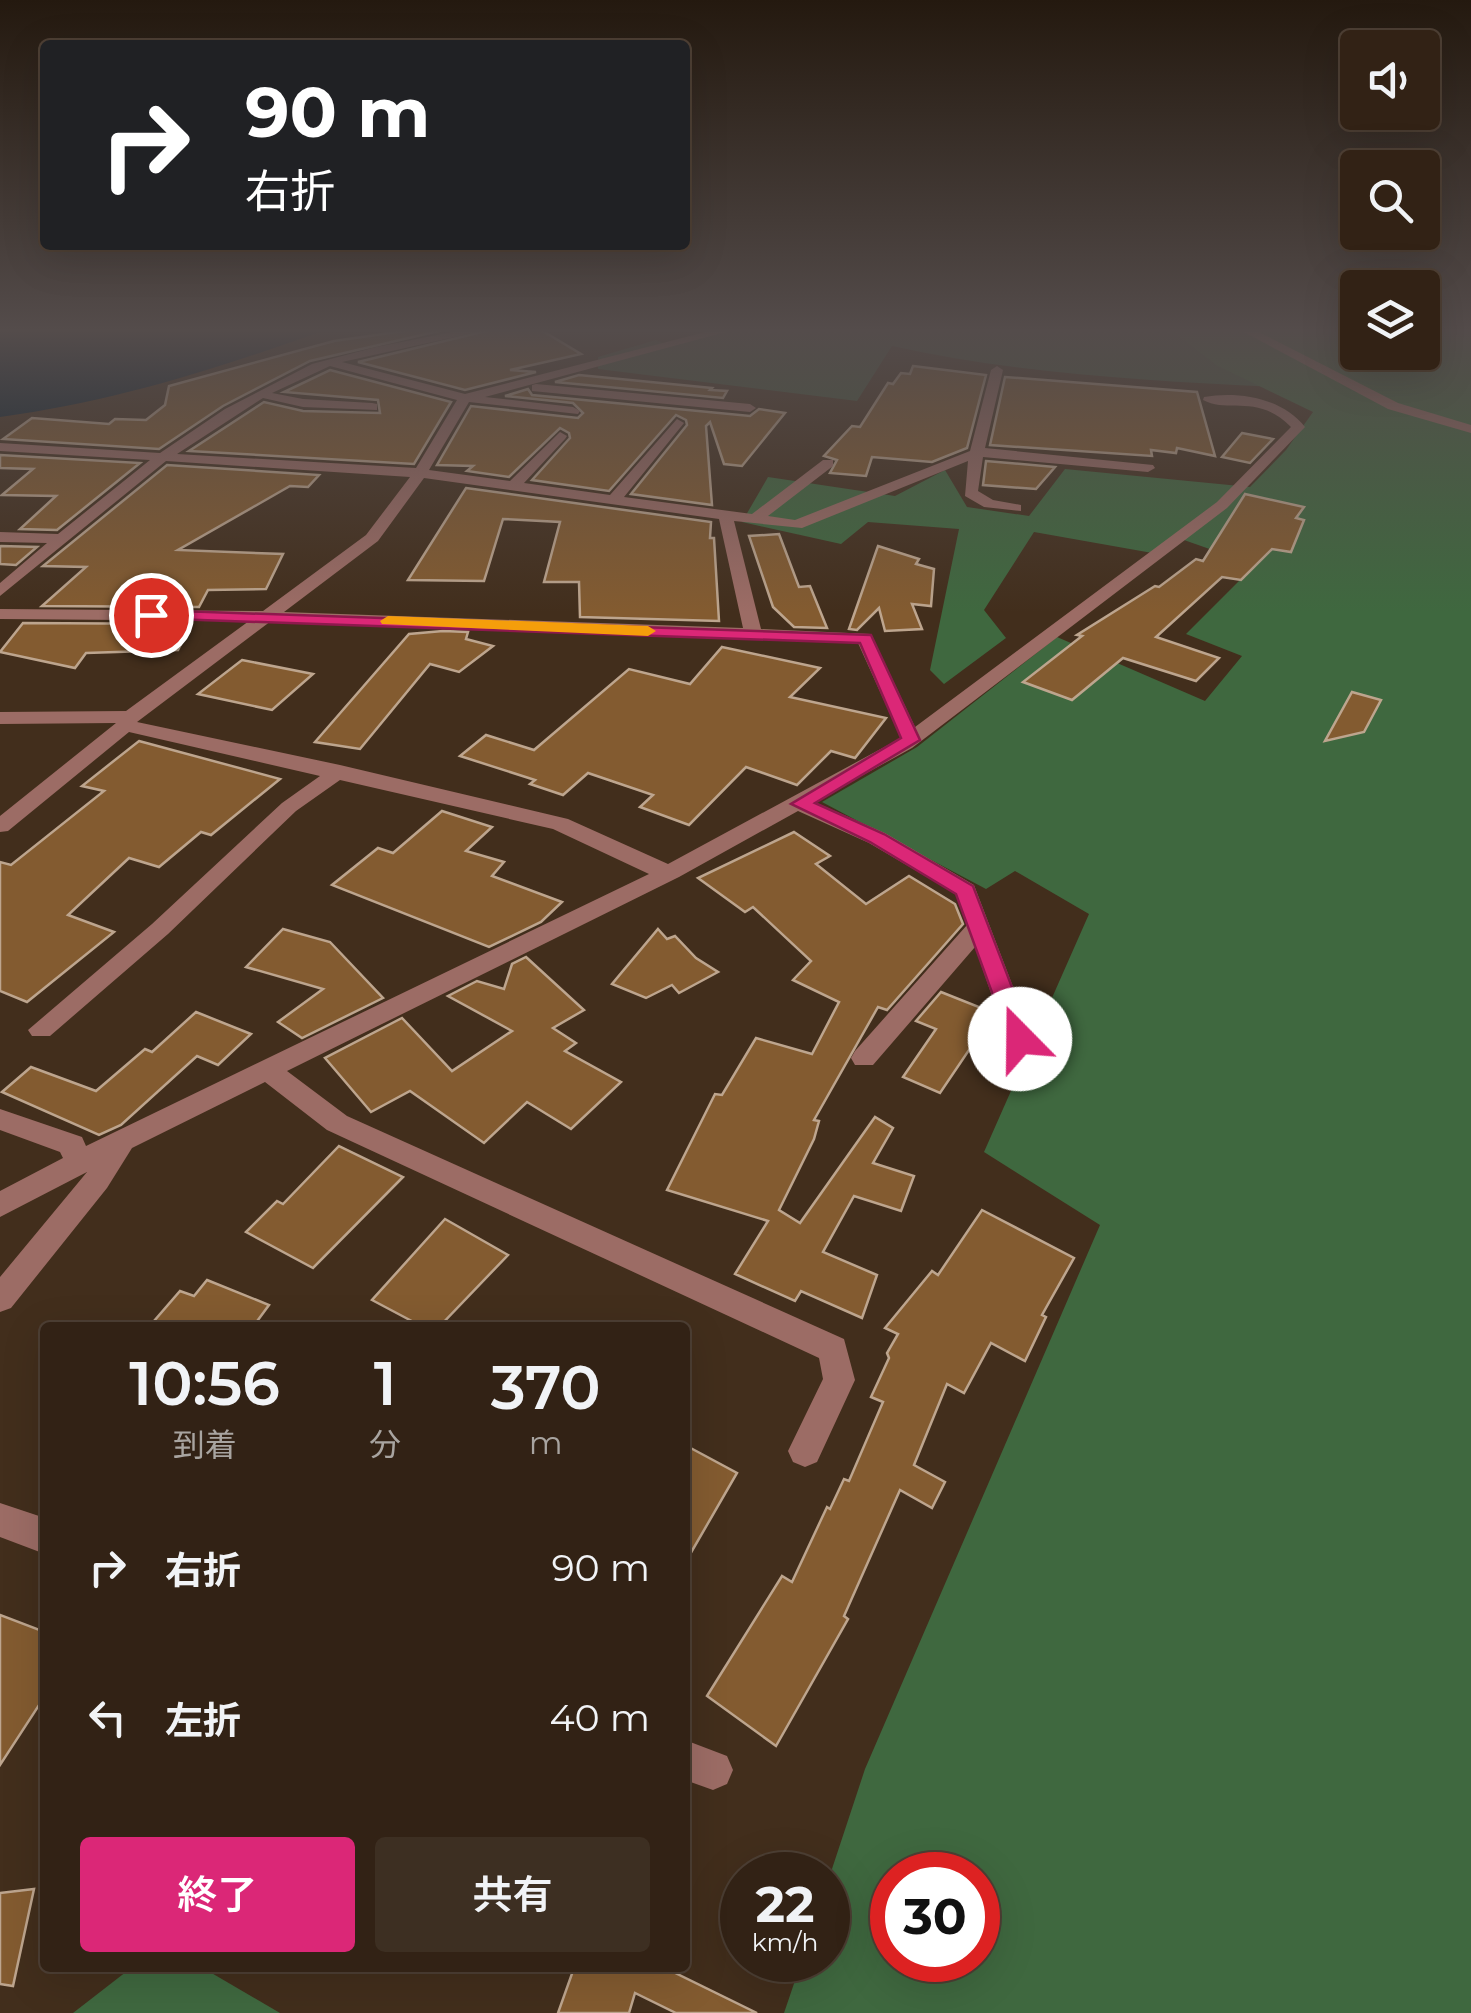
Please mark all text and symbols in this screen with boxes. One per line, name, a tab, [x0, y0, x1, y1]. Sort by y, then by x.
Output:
map controls	[1340, 30, 1440, 370]
button: sound	[1340, 30, 1440, 130]
text: 90 m	[245, 69, 430, 155]
icon: right	[80, 80, 210, 210]
button: search	[1340, 150, 1440, 250]
text: 右折	[245, 163, 335, 218]
button: layers	[1340, 270, 1440, 370]
pin	[109, 573, 194, 658]
icon: arrive	[124, 588, 179, 643]
position arrow	[968, 987, 1072, 1091]
text: 10:56	[129, 1347, 280, 1420]
text: 1	[374, 1347, 397, 1420]
text: 370	[491, 1351, 601, 1424]
text: m	[529, 1423, 563, 1462]
text: 到着	[173, 1425, 237, 1464]
text: 分	[369, 1425, 401, 1464]
icon: right	[80, 1540, 135, 1595]
text: 90 m	[551, 1544, 650, 1591]
text: 右折	[165, 1547, 241, 1594]
icon: left	[80, 1690, 135, 1745]
text: 40 m	[549, 1694, 650, 1741]
text: 左折	[165, 1697, 241, 1744]
button: 終了	[80, 1837, 355, 1952]
button: 共有	[375, 1837, 650, 1952]
speed limit sign: 30	[870, 1852, 1000, 1982]
text: 22	[756, 1874, 815, 1935]
text: km/h	[752, 1927, 818, 1957]

